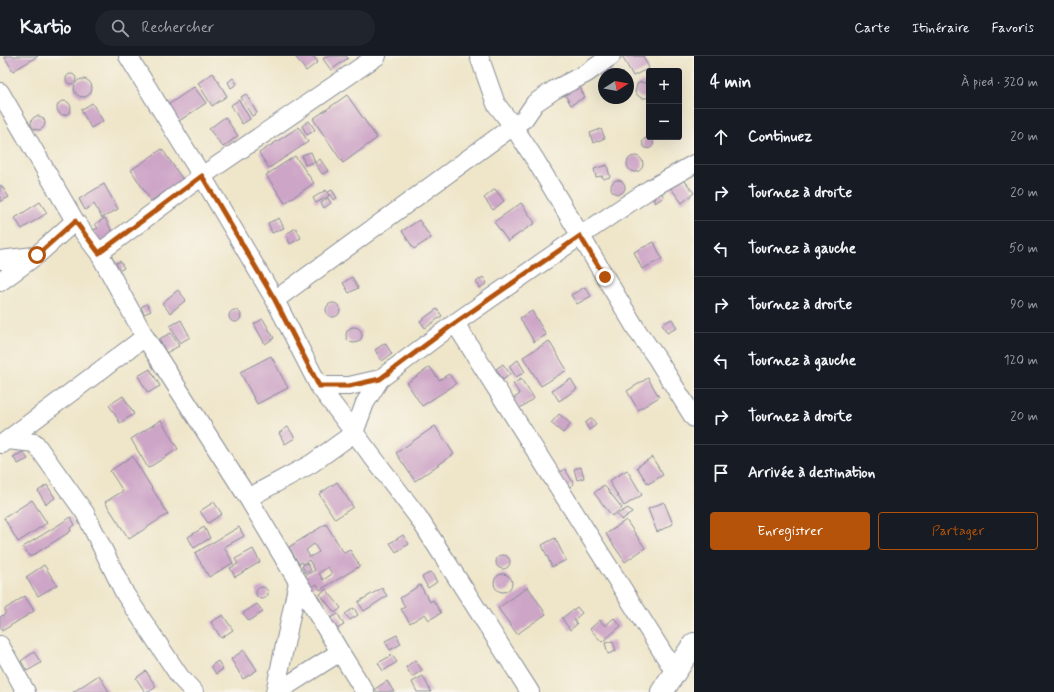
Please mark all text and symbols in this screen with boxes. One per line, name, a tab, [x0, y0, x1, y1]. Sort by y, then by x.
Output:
search box	[95, 10, 375, 46]
text: Kartio	[20, 15, 71, 40]
icon: search	[109, 17, 131, 39]
text: Rechercher	[141, 18, 214, 38]
text: Carte	[854, 19, 890, 37]
text: Itinéraire	[912, 19, 969, 37]
text: Favoris	[991, 19, 1034, 37]
north arrow	[598, 68, 634, 104]
map controls	[646, 68, 682, 140]
button: +	[646, 68, 682, 104]
text: 4 min	[710, 71, 751, 93]
text: À pied · 320 m	[961, 74, 1038, 91]
button: −	[646, 104, 682, 140]
icon: ahead	[710, 126, 732, 148]
text: Continuez	[748, 127, 812, 147]
text: 20 m	[1010, 128, 1038, 145]
icon: right	[710, 182, 732, 204]
text: Tournez à droite	[748, 183, 852, 203]
text: 20 m	[1010, 184, 1038, 201]
icon: left	[710, 238, 732, 260]
text: Tournez à gauche	[748, 239, 856, 259]
text: 50 m	[1009, 240, 1038, 257]
route start	[28, 246, 46, 264]
route end	[596, 268, 614, 286]
icon: right	[710, 294, 732, 316]
text: Tournez à droite	[748, 295, 852, 315]
text: 90 m	[1010, 296, 1038, 313]
icon: left	[710, 350, 732, 372]
text: Tournez à gauche	[748, 351, 856, 371]
text: 120 m	[1004, 352, 1038, 369]
icon: right	[710, 406, 732, 428]
text: Tournez à droite	[748, 407, 852, 427]
text: 20 m	[1010, 408, 1038, 425]
icon: arrive	[710, 462, 732, 484]
text: Arrivée à destination	[748, 463, 875, 483]
button: Enregistrer	[710, 512, 870, 550]
button: Partager	[878, 512, 1038, 550]

